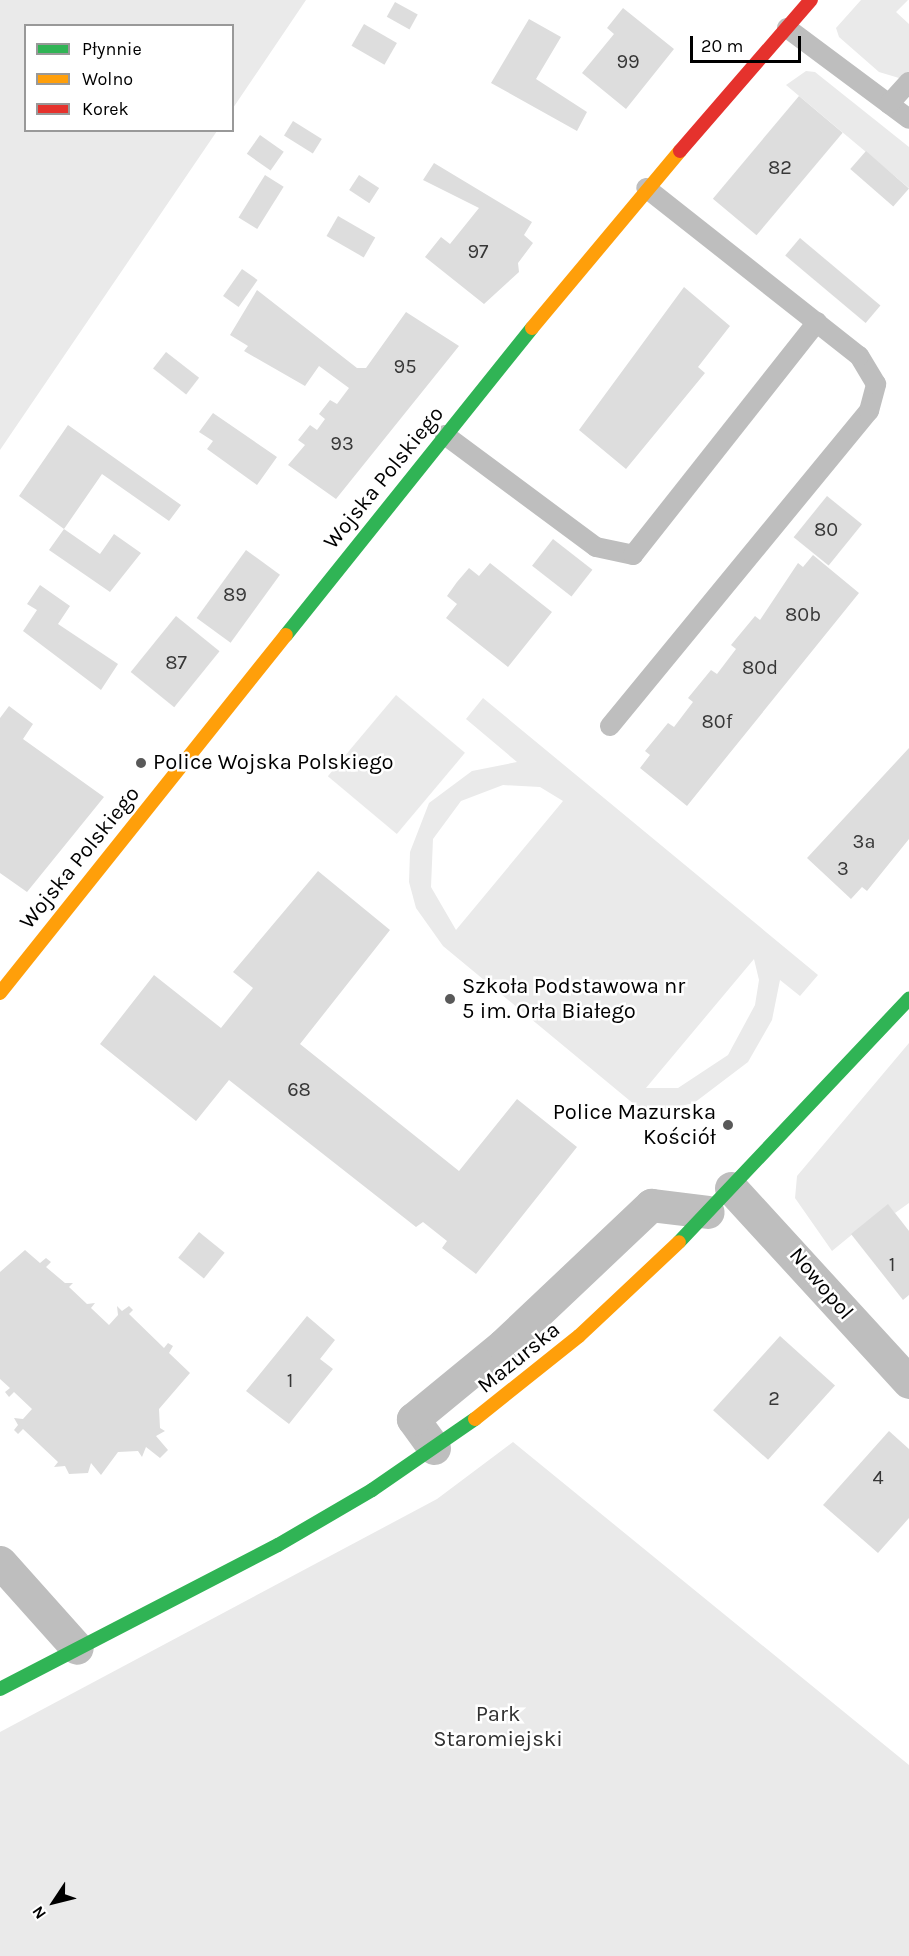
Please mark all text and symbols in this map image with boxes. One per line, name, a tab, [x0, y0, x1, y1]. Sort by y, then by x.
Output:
legend	[24, 24, 234, 132]
scale bar	[693, 24, 804, 62]
text: 20 m	[701, 35, 743, 57]
text: Płynnie	[82, 38, 142, 60]
house number: 99	[616, 49, 640, 73]
text: Wolno	[82, 68, 133, 90]
text: Korek	[82, 98, 129, 120]
house number: 82	[768, 155, 792, 179]
house number: 97	[468, 239, 488, 263]
house number: 95	[394, 354, 416, 378]
street label: Wojska Polskiego	[318, 401, 450, 555]
house number: 93	[330, 431, 354, 455]
house number: 80	[814, 517, 838, 541]
house number: 89	[223, 582, 247, 606]
house number: 80b	[785, 602, 821, 626]
house number: 87	[165, 650, 187, 674]
house number: 80d	[742, 655, 778, 679]
house number: 80f	[701, 709, 733, 733]
place label: Police Wojska Polskiego	[153, 750, 394, 776]
marker: Police Wojska Polskiego	[134, 756, 148, 770]
street label: Wojska Polskiego	[14, 781, 146, 935]
house number: 3a	[853, 829, 875, 853]
house number: 3	[837, 856, 849, 880]
place label: Szkoła Podstawowa nr 5 im. Orła Białego	[462, 973, 685, 1024]
marker: Szkoła Podstawowa nr 5 im. Orła Białego	[443, 992, 457, 1006]
house number: 68	[287, 1077, 311, 1101]
place label: Police Mazurska Kościół	[553, 1099, 716, 1150]
marker: Police Mazurska Kościół	[721, 1118, 735, 1132]
street label: Nowopol	[783, 1243, 859, 1325]
house number: 1	[889, 1252, 895, 1276]
street label: Mazurska	[472, 1317, 566, 1399]
house number: 1	[287, 1368, 293, 1392]
house number: 2	[768, 1386, 780, 1410]
house number: 4	[872, 1465, 884, 1489]
park label: Park Staromiejski	[433, 1701, 563, 1753]
north arrow	[24, 1872, 84, 1932]
text: N	[28, 1902, 50, 1923]

